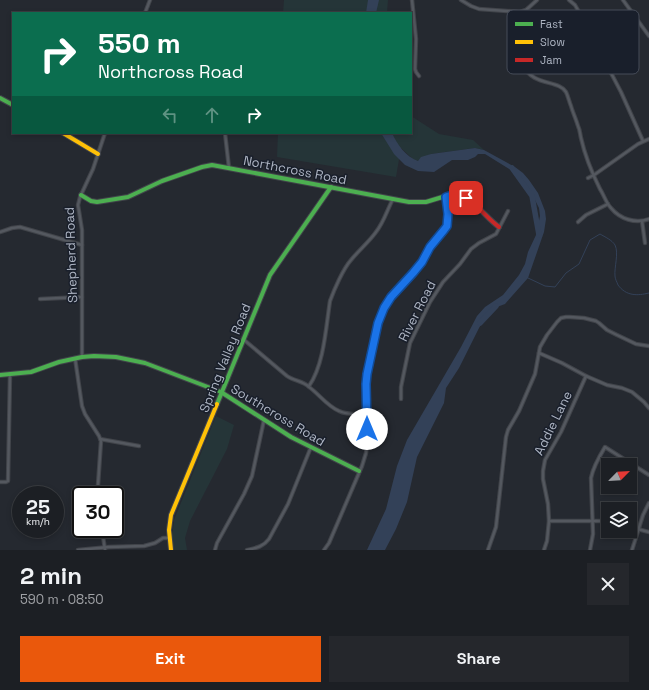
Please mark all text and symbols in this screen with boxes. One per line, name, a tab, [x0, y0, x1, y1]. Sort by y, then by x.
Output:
legend	[507, 10, 639, 74]
text: Fast	[540, 17, 563, 31]
text: 550 m	[98, 25, 181, 61]
icon: right	[32, 28, 84, 80]
text: Slow	[540, 35, 565, 49]
text: Jam	[540, 53, 562, 67]
text: Northcross Road	[98, 60, 243, 83]
icon: left	[159, 104, 181, 126]
icon: ahead	[201, 104, 223, 126]
icon: right	[243, 104, 265, 126]
street label: Northcross Road	[242, 152, 348, 188]
pin	[449, 181, 483, 215]
icon: arrive	[455, 187, 477, 209]
street label: Shepherd Road	[61, 207, 81, 303]
street label: River Road	[394, 278, 440, 344]
street label: Spring Valley Road	[195, 301, 255, 415]
street label: Southcross Road	[228, 380, 328, 450]
street label: Addie Lane	[530, 388, 576, 458]
position arrow	[346, 408, 388, 450]
north arrow	[601, 458, 637, 494]
map controls	[601, 458, 637, 538]
speed limit sign: 30	[72, 486, 124, 538]
text: 25	[26, 494, 50, 520]
button: layers	[601, 502, 637, 538]
text: km/h	[26, 515, 50, 528]
text: 2 min	[20, 560, 82, 591]
button: close	[587, 563, 629, 605]
text: 590 m · 08:50	[20, 591, 104, 608]
button: Exit	[20, 636, 321, 682]
button: Share	[329, 636, 629, 682]

